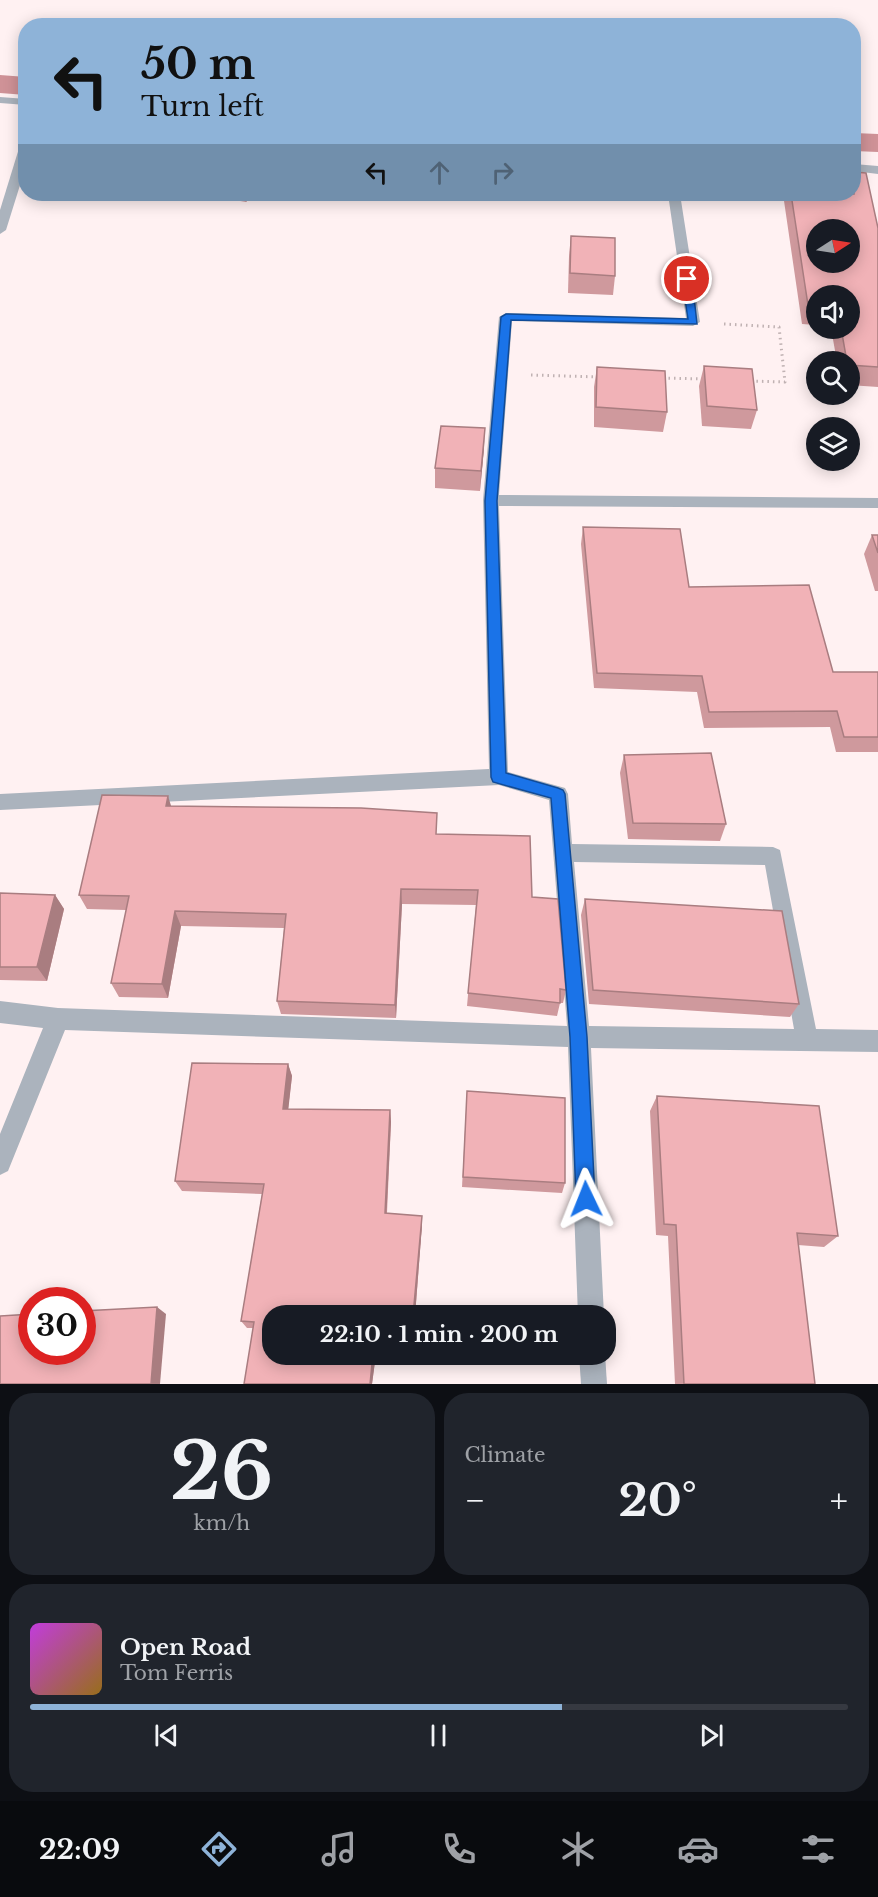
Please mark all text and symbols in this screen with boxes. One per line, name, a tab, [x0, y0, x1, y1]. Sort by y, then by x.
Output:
text: 50 m	[141, 38, 255, 90]
icon: left	[42, 42, 120, 120]
text: Turn left	[141, 90, 264, 123]
icon: left	[360, 156, 393, 189]
icon: ahead	[423, 156, 456, 189]
icon: right	[486, 156, 519, 189]
north arrow	[806, 219, 860, 273]
map controls	[806, 219, 860, 471]
pin	[661, 253, 712, 304]
icon: arrive	[670, 262, 703, 295]
button: sound	[806, 285, 860, 339]
button: search	[806, 351, 860, 405]
button: layers	[806, 417, 860, 471]
position arrow	[554, 1167, 618, 1231]
speed limit sign: 30	[18, 1287, 96, 1365]
text: 22:10 · 1 min · 200 m	[320, 1321, 558, 1348]
text: 26	[170, 1423, 273, 1520]
text: Climate	[465, 1443, 545, 1467]
text: 20°	[618, 1472, 697, 1528]
text: −	[465, 1480, 485, 1521]
text: +	[830, 1480, 848, 1521]
text: km/h	[193, 1511, 250, 1535]
text: Open Road	[120, 1634, 251, 1661]
text: Tom Ferris	[120, 1661, 233, 1685]
icon: previous	[150, 1719, 183, 1752]
icon: pause	[422, 1719, 455, 1752]
icon: next	[695, 1719, 728, 1752]
icon: directions	[198, 1828, 240, 1870]
icon: music	[318, 1828, 360, 1870]
icon: phone	[438, 1828, 480, 1870]
icon: climate	[557, 1828, 599, 1870]
icon: car	[677, 1828, 719, 1870]
icon: filters	[797, 1828, 839, 1870]
text: 22:09	[39, 1833, 120, 1866]

